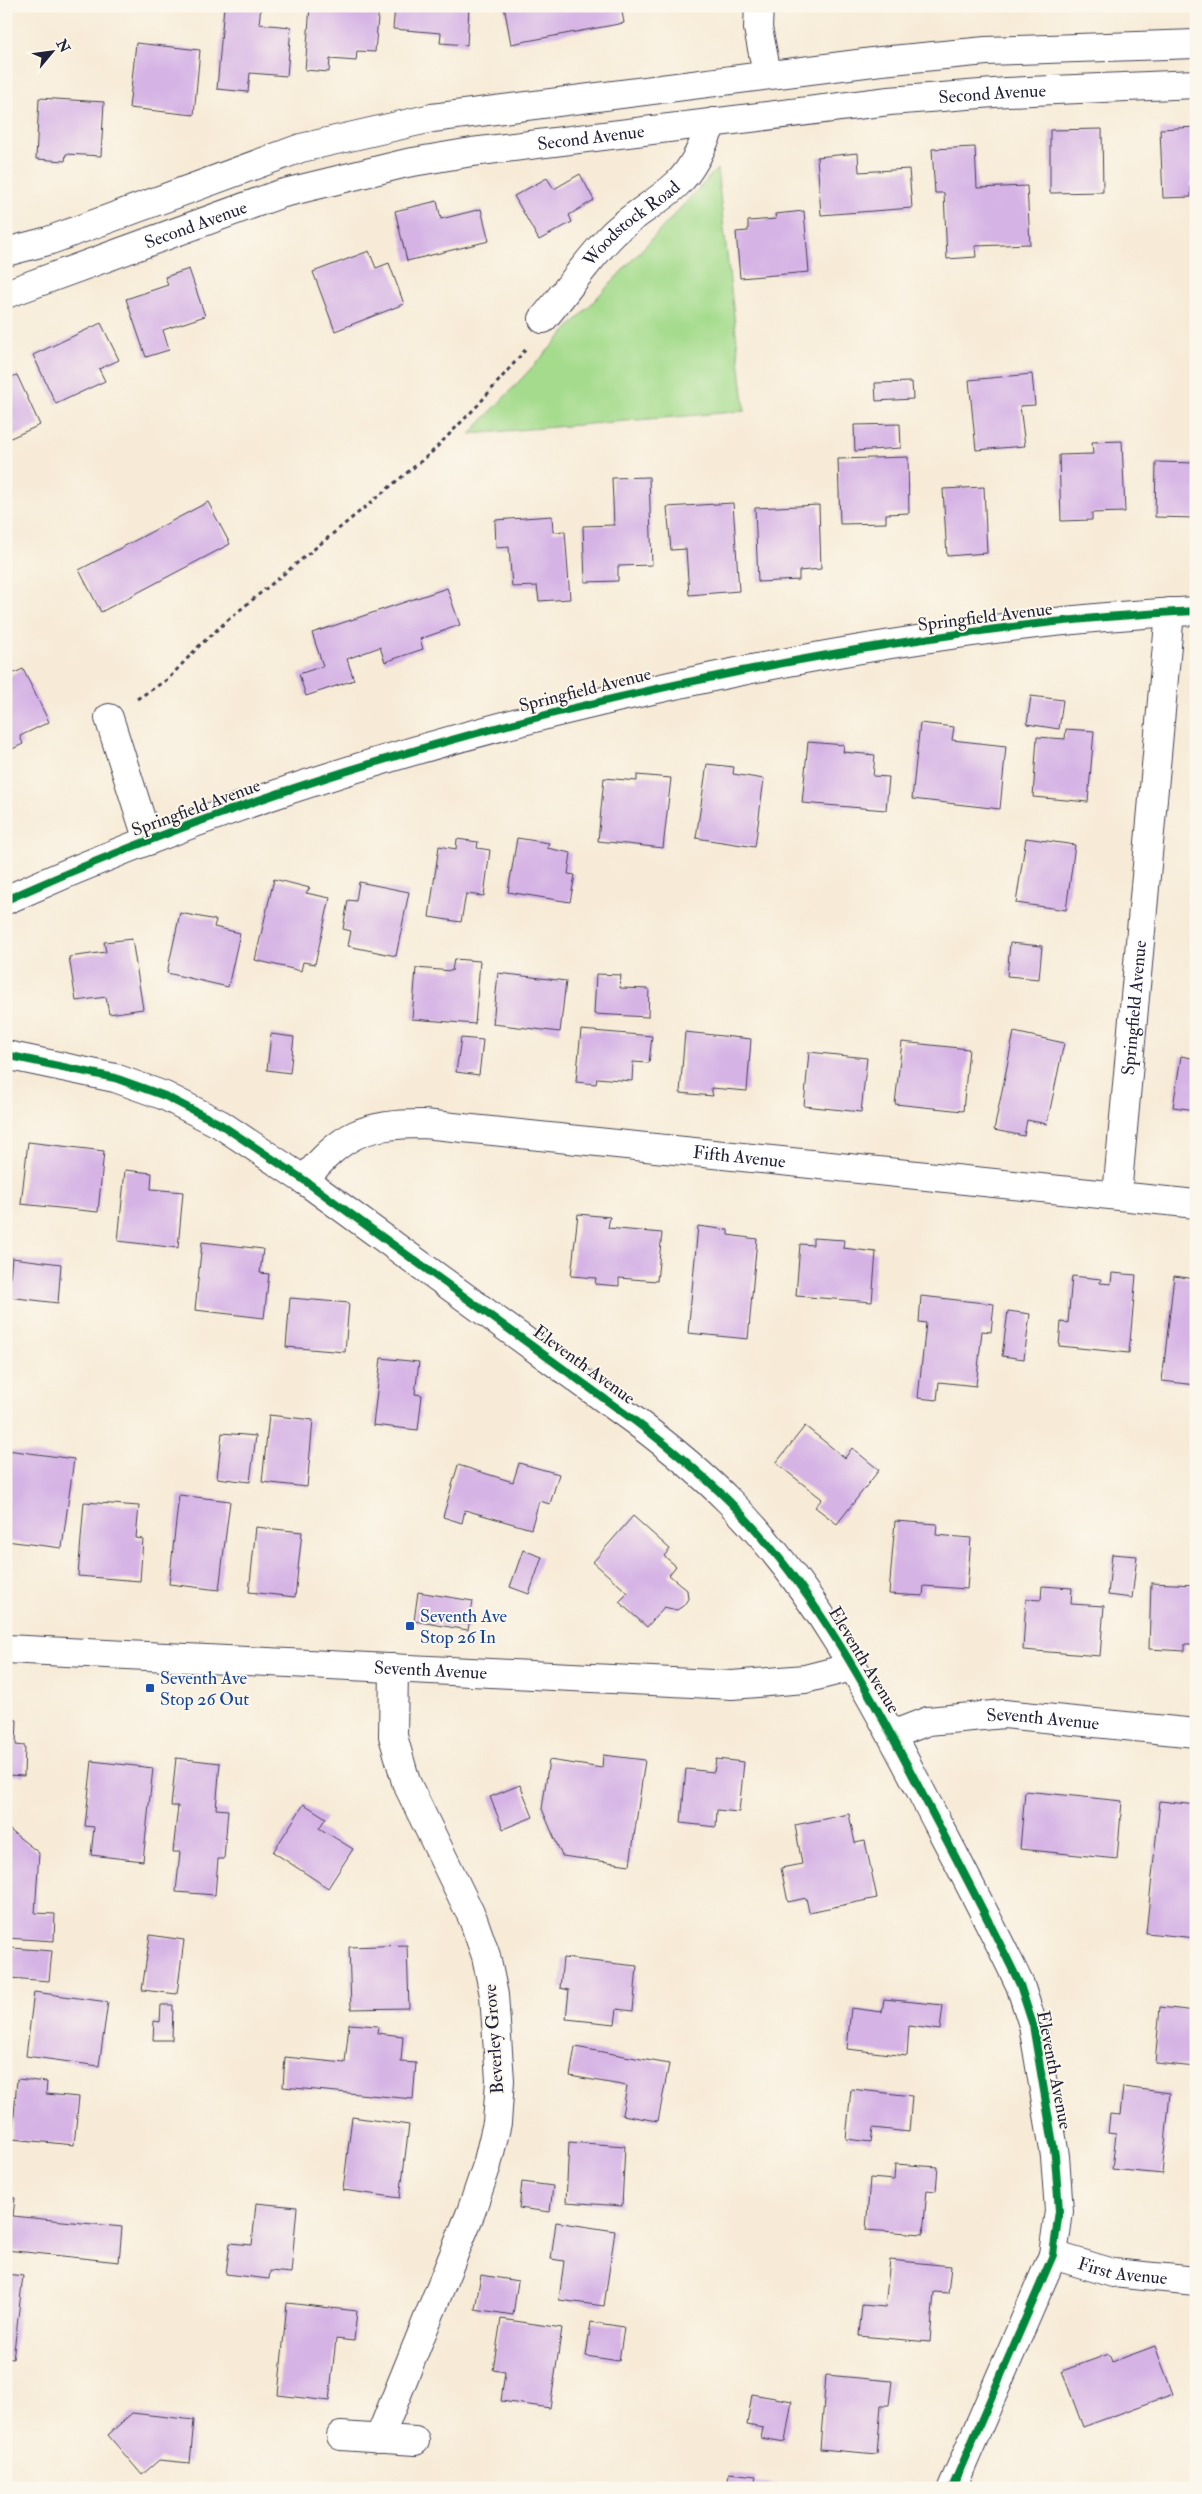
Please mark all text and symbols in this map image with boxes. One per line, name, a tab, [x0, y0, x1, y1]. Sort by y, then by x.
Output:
north arrow	[28, 28, 78, 78]
text: N	[52, 35, 74, 56]
street label: Second Avenue	[938, 79, 1047, 109]
street label: Second Avenue	[536, 119, 646, 155]
street label: Woodstock Road	[577, 175, 685, 272]
street label: Second Avenue	[141, 195, 251, 254]
street label: Springfield Avenue	[916, 597, 1054, 637]
street label: Springfield Avenue	[517, 662, 654, 718]
street label: Springfield Avenue	[128, 774, 264, 842]
street label: Springfield Avenue	[1116, 939, 1152, 1076]
street label: Fifth Avenue	[692, 1140, 787, 1173]
street label: Eleventh Avenue	[528, 1320, 640, 1410]
street label: Eleventh Avenue	[823, 1602, 905, 1718]
place label: Seventh Ave Stop 26 In	[420, 1605, 507, 1649]
marker: Seventh Ave Stop 26 In	[404, 1620, 416, 1632]
street label: Seventh Avenue	[373, 1656, 488, 1684]
place label: Seventh Ave Stop 26 Out	[160, 1667, 249, 1711]
marker: Seventh Ave Stop 26 Out	[144, 1682, 156, 1694]
street label: Seventh Avenue	[986, 1702, 1101, 1735]
street label: Beverley Grove	[479, 1983, 509, 2095]
street label: Eleventh Avenue	[1031, 2009, 1077, 2132]
street label: First Avenue	[1075, 2252, 1169, 2290]

